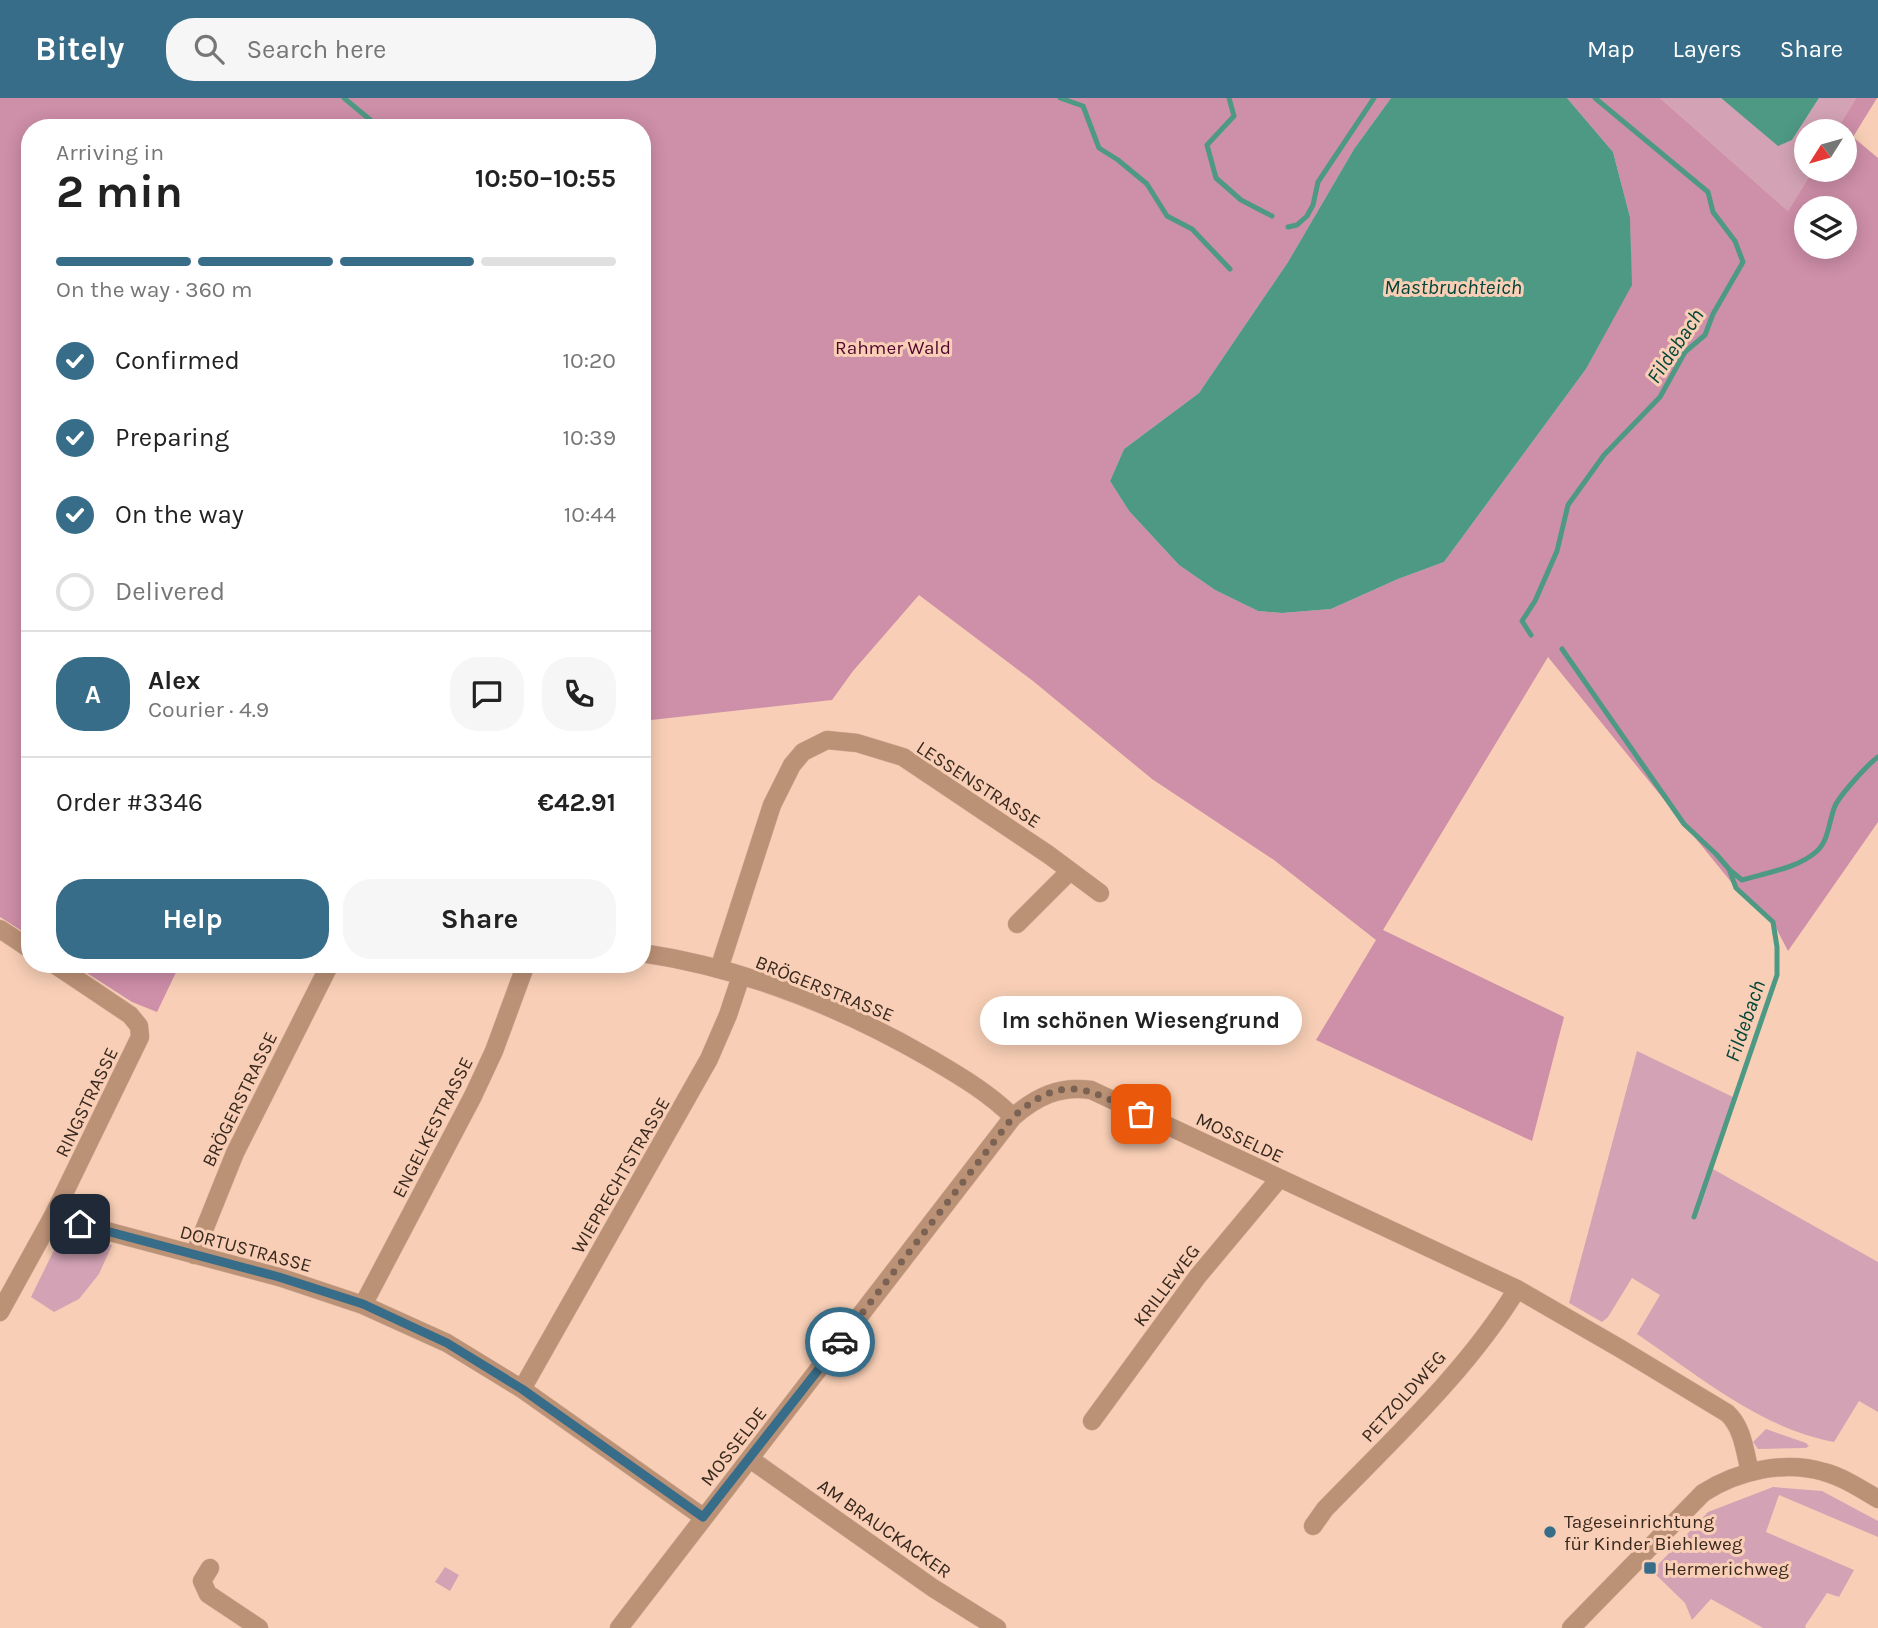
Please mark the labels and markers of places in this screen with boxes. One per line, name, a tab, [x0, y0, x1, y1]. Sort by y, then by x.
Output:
callout: Im schönen Wiesengrund	[980, 995, 1302, 1044]
pin	[1111, 1084, 1171, 1144]
pin	[50, 1194, 110, 1254]
place label: Tageseinrichtung für Kinder Biehleweg	[1564, 1511, 1743, 1555]
marker: Tageseinrichtung für Kinder Biehleweg	[1542, 1524, 1558, 1540]
place label: Hermerichweg	[1664, 1558, 1789, 1580]
marker: Hermerichweg	[1642, 1560, 1658, 1576]

